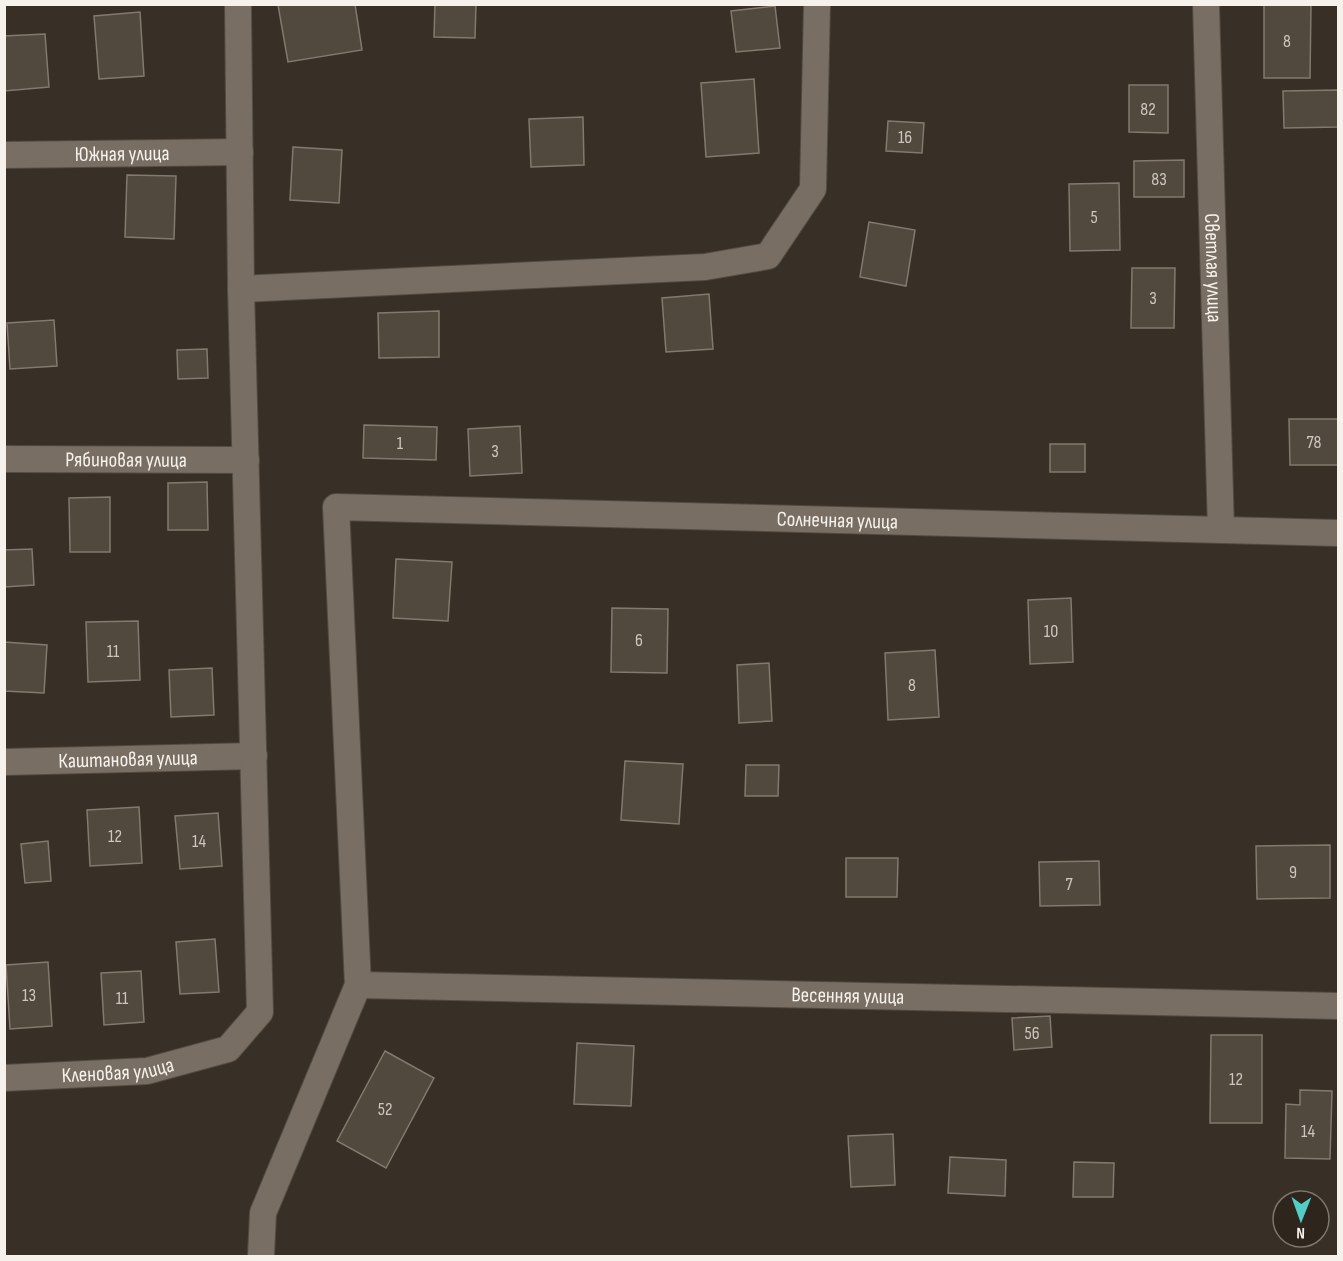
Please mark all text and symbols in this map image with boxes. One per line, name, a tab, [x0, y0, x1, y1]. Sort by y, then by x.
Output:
house number: 8	[1283, 31, 1291, 52]
house number: 82	[1140, 99, 1156, 120]
house number: 16	[898, 127, 912, 148]
street label: Южная улица	[74, 140, 170, 167]
house number: 83	[1151, 169, 1167, 190]
house number: 5	[1090, 207, 1098, 228]
street label: Светлая улица	[1199, 213, 1228, 323]
house number: 3	[1149, 288, 1157, 309]
house number: 78	[1306, 432, 1322, 453]
house number: 1	[397, 433, 404, 454]
house number: 3	[491, 441, 499, 462]
street label: Рябиновая улица	[65, 447, 187, 472]
street label: Солнечная улица	[776, 506, 898, 534]
house number: 10	[1044, 621, 1058, 642]
house number: 6	[635, 630, 643, 651]
house number: 11	[107, 641, 120, 662]
house number: 8	[908, 675, 916, 696]
street label: Каштановая улица	[58, 745, 198, 773]
house number: 12	[108, 826, 122, 847]
house number: 14	[192, 831, 206, 852]
house number: 9	[1289, 862, 1297, 883]
house number: 7	[1065, 874, 1073, 895]
street label: Весенняя улица	[791, 982, 905, 1009]
house number: 13	[22, 985, 36, 1006]
house number: 11	[116, 988, 129, 1009]
house number: 56	[1024, 1023, 1040, 1044]
street label: Кленовая улица	[61, 1052, 176, 1088]
house number: 12	[1229, 1069, 1243, 1090]
house number: 52	[378, 1099, 392, 1120]
house number: 14	[1301, 1121, 1315, 1142]
north arrow	[1271, 1189, 1331, 1249]
text: N	[1296, 1223, 1305, 1242]

